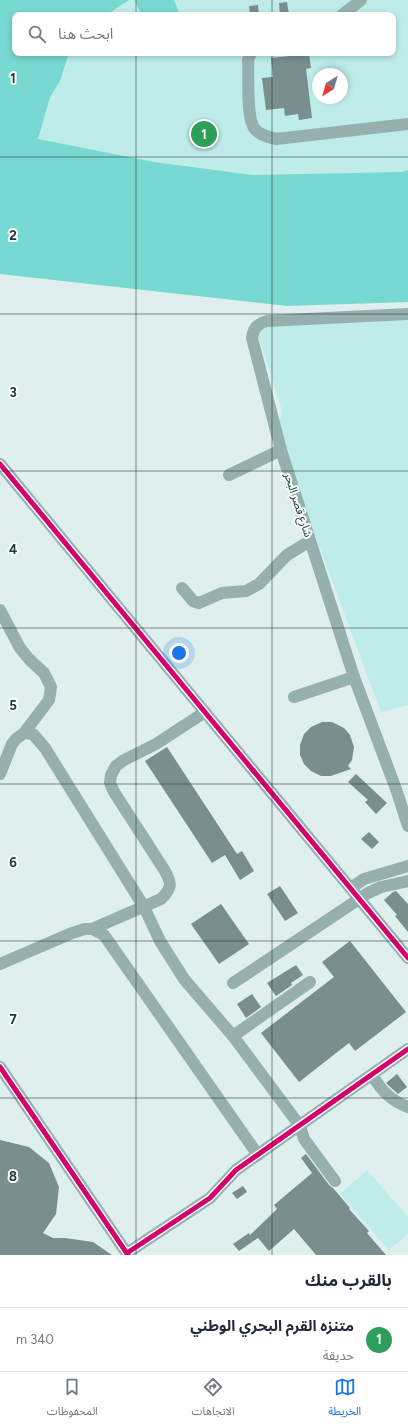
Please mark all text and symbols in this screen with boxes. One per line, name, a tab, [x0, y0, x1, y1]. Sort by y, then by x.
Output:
search box	[12, 12, 396, 56]
icon: search	[26, 23, 48, 45]
text: ابحث هنا	[58, 25, 113, 43]
north arrow	[312, 68, 348, 104]
text: 1	[10, 71, 16, 86]
pin: 1	[191, 119, 217, 149]
text: 2	[9, 228, 17, 243]
text: 3	[9, 385, 17, 400]
street label: شارع قصر البحر	[280, 470, 315, 540]
text: 4	[9, 542, 17, 557]
your location	[169, 643, 189, 663]
text: 5	[9, 698, 17, 713]
text: 6	[9, 855, 17, 870]
text: 7	[9, 1012, 17, 1027]
text: 8	[9, 1169, 17, 1184]
text: بالقرب منك	[305, 1270, 392, 1290]
text: متنزه القرم البحري الوطني	[190, 1317, 354, 1335]
text: 340 m	[16, 1332, 54, 1347]
text: 1	[376, 1332, 382, 1347]
text: حديقة	[323, 1348, 354, 1363]
tab: المحفوظات	[47, 1376, 98, 1423]
tab: الاتجاهات	[192, 1376, 235, 1423]
tab: الخريطة	[328, 1376, 361, 1423]

